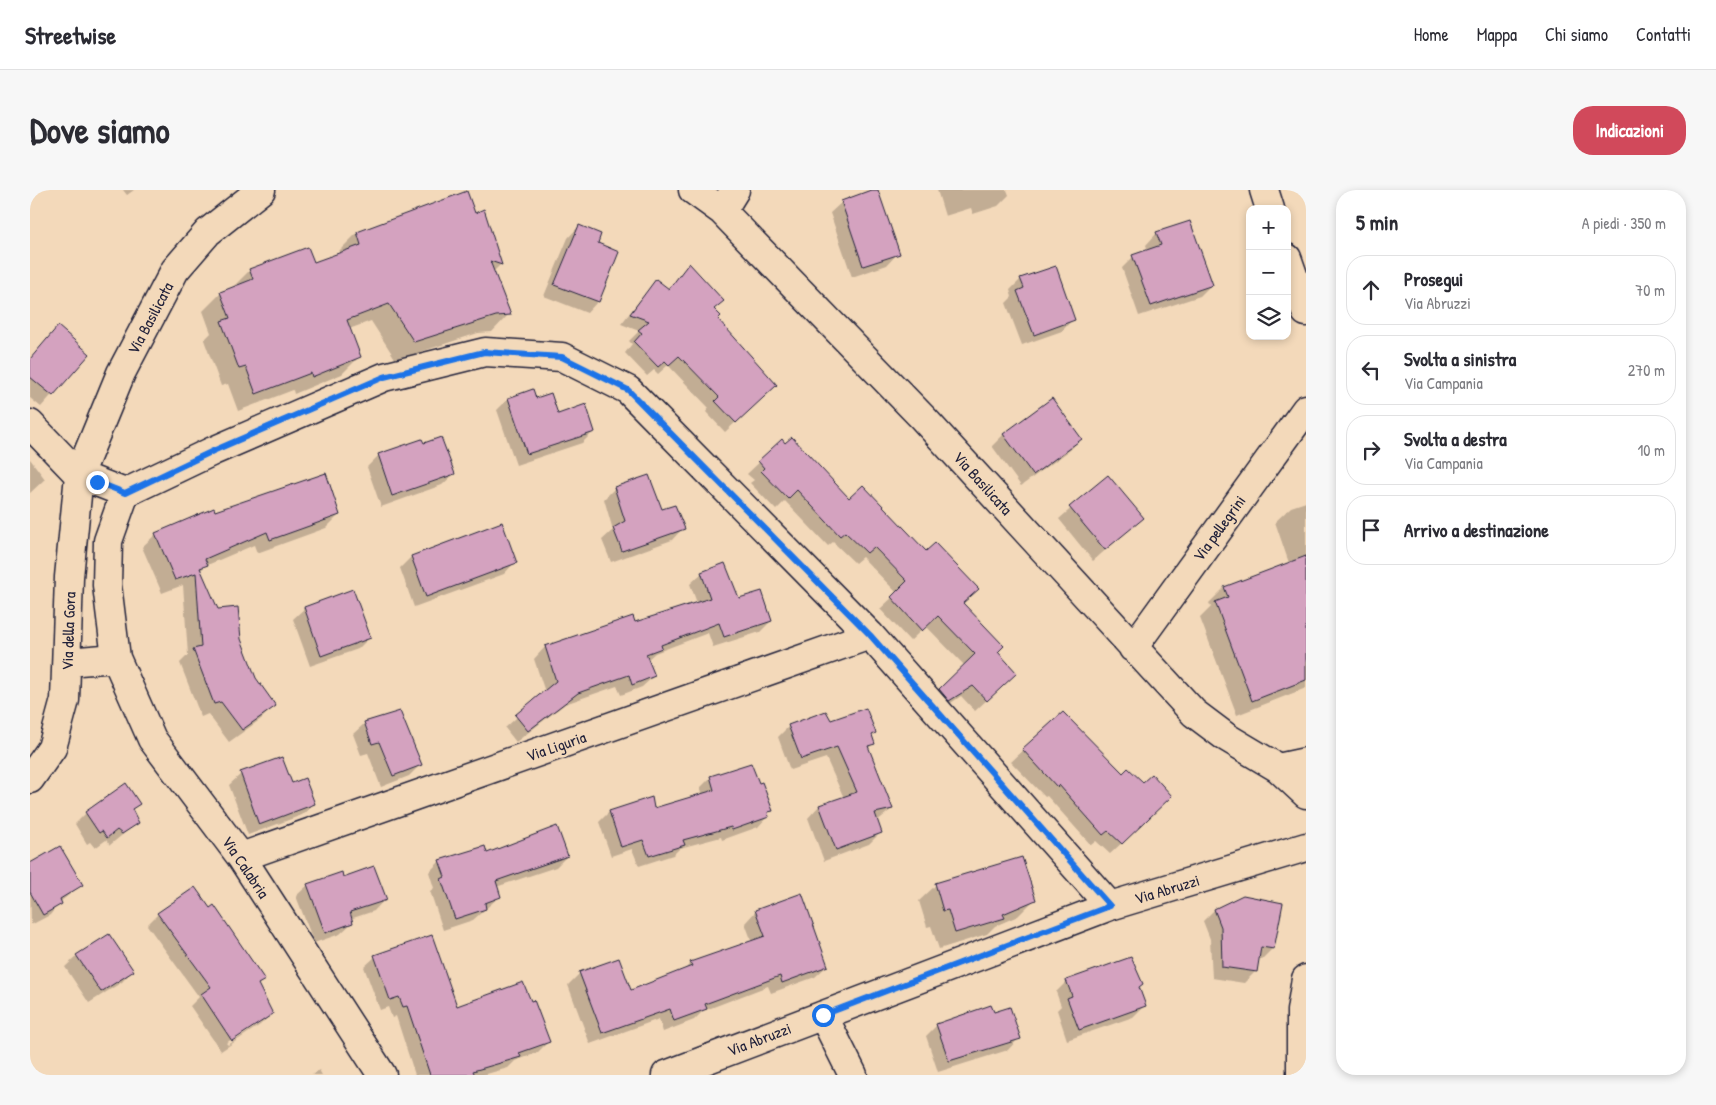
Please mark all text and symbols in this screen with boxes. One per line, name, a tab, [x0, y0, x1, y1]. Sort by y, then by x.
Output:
text: Streetwise	[25, 19, 116, 51]
text: Home	[1414, 22, 1449, 47]
text: Mappa	[1477, 22, 1517, 47]
text: Chi siamo	[1545, 22, 1608, 47]
text: Contatti	[1636, 22, 1691, 47]
button: Indicazioni	[1573, 106, 1686, 155]
text: Dove siamo	[30, 107, 170, 154]
map controls	[1246, 205, 1291, 340]
button: +	[1246, 205, 1291, 250]
text: 5 min	[1356, 208, 1398, 237]
text: A piedi · 350 m	[1582, 212, 1666, 234]
button: −	[1246, 250, 1291, 295]
text: Prosegui	[1404, 266, 1463, 292]
icon: ahead	[1357, 276, 1385, 304]
street label: Via Basilicata	[122, 278, 178, 358]
text: 70 m	[1635, 279, 1665, 301]
text: Via Abruzzi	[1404, 292, 1471, 314]
button: layers	[1246, 295, 1291, 340]
text: Svolta a sinistra	[1404, 346, 1516, 372]
icon: left	[1357, 356, 1385, 384]
text: 270 m	[1628, 359, 1665, 381]
text: Via Campania	[1404, 372, 1483, 394]
text: Svolta a destra	[1404, 426, 1507, 452]
icon: right	[1357, 436, 1385, 464]
text: 10 m	[1637, 439, 1665, 461]
street label: Via Basilicata	[948, 446, 1018, 520]
text: Via Campania	[1404, 452, 1483, 474]
route end	[86, 471, 109, 494]
street label: Via pellegrini	[1188, 491, 1250, 565]
icon: arrive	[1357, 516, 1385, 544]
text: Arrivo a destinazione	[1404, 517, 1549, 543]
street label: Via della Gora	[56, 591, 80, 671]
street label: Via Liguria	[523, 726, 589, 766]
street label: Via Calabria	[217, 832, 275, 902]
street label: Via Abruzzi	[1132, 869, 1202, 909]
route start	[812, 1004, 835, 1027]
street label: Via Abruzzi	[724, 1017, 794, 1061]

